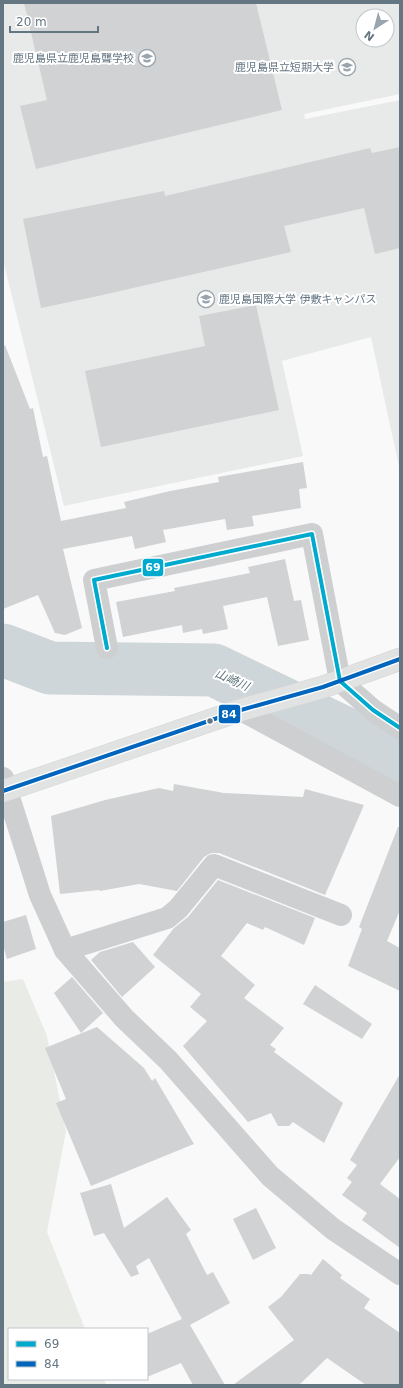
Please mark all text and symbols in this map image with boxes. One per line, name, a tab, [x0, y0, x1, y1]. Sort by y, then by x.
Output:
scale bar	[10, 8, 98, 34]
north arrow	[355, 8, 395, 48]
text: 20 m	[16, 15, 47, 29]
text: N	[362, 28, 377, 44]
school or university icon: 鹿児島県立鹿児島聾学校	[137, 48, 157, 68]
place label: 鹿児島県立鹿児島聾学校	[13, 52, 134, 65]
school or university icon: 鹿児島県立短期大学	[337, 57, 357, 77]
place label: 鹿児島県立短期大学	[235, 61, 334, 74]
school or university icon: 鹿児島国際大学 伊敷キャンパス	[196, 289, 216, 309]
place label: 鹿児島国際大学 伊敷キャンパス	[219, 293, 377, 306]
line badge: 69	[142, 558, 164, 577]
text: 69	[145, 561, 161, 574]
water label: 山崎川	[213, 666, 253, 695]
line badge: 84	[218, 704, 241, 724]
text: 84	[221, 708, 237, 721]
unlabelled marker	[205, 716, 215, 726]
legend	[8, 1328, 148, 1380]
text: 69	[44, 1337, 59, 1351]
text: 84	[44, 1357, 59, 1371]

